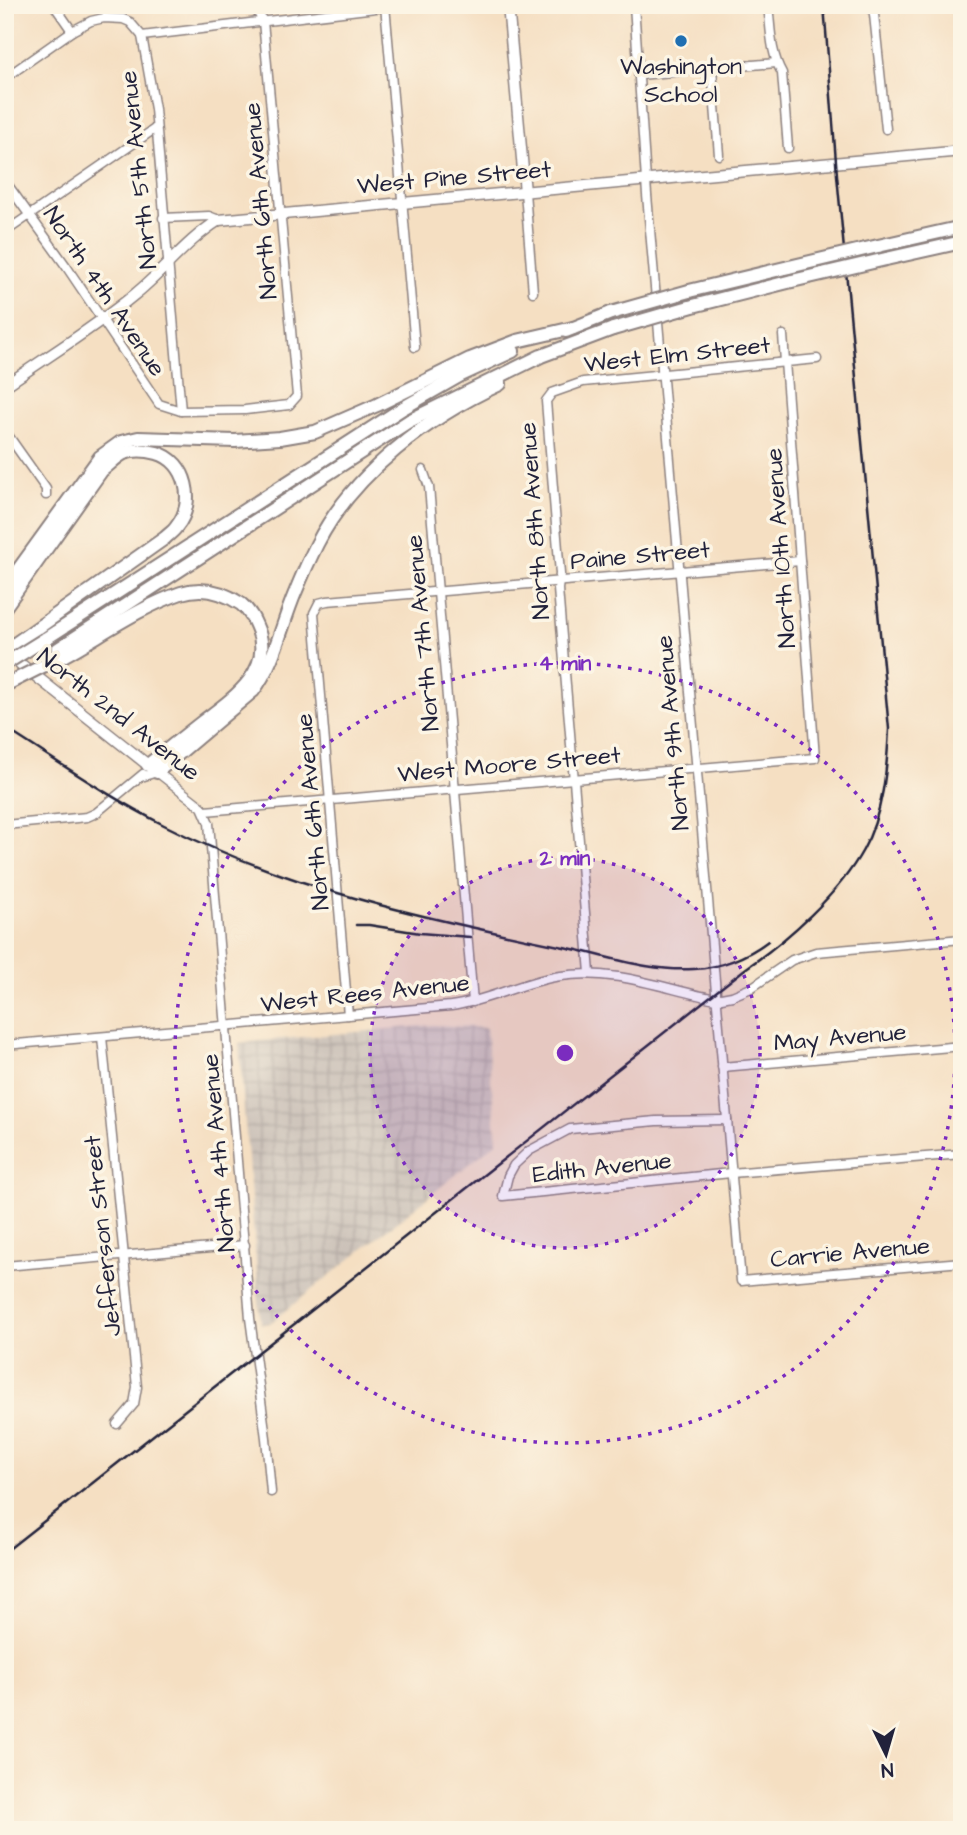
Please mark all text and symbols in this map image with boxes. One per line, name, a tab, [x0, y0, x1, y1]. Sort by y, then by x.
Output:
marker: Washington School	[673, 33, 689, 49]
place label: Washington School	[620, 50, 742, 112]
street label: North 5th Avenue	[112, 69, 166, 271]
street label: North 6th Avenue	[235, 101, 287, 301]
street label: West Pine Street	[356, 153, 553, 203]
street label: North 4th Avenue	[35, 200, 174, 383]
street label: West Elm Street	[582, 328, 772, 382]
street label: North 8th Avenue	[511, 421, 559, 621]
street label: North 10th Avenue	[757, 447, 805, 649]
street label: North 7th Avenue	[397, 533, 449, 732]
street label: Paine Street	[569, 533, 711, 579]
street label: North 9th Avenue	[648, 634, 698, 832]
street label: North 2nd Avenue	[30, 640, 207, 789]
text: 4 min	[539, 649, 592, 678]
street label: North 6th Avenue	[287, 712, 339, 912]
street label: West Moore Street	[396, 738, 622, 792]
text: 2 min	[539, 844, 591, 873]
street label: West Rees Avenue	[259, 966, 471, 1022]
street label: May Avenue	[772, 1015, 908, 1062]
centre of rings	[553, 1041, 577, 1065]
street label: North 4th Avenue	[193, 1053, 245, 1253]
street label: Jefferson Street	[76, 1134, 130, 1338]
street label: Edith Avenue	[531, 1144, 673, 1192]
street label: Carrie Avenue	[769, 1229, 931, 1277]
north arrow	[852, 1720, 922, 1790]
text: N	[880, 1755, 894, 1783]

